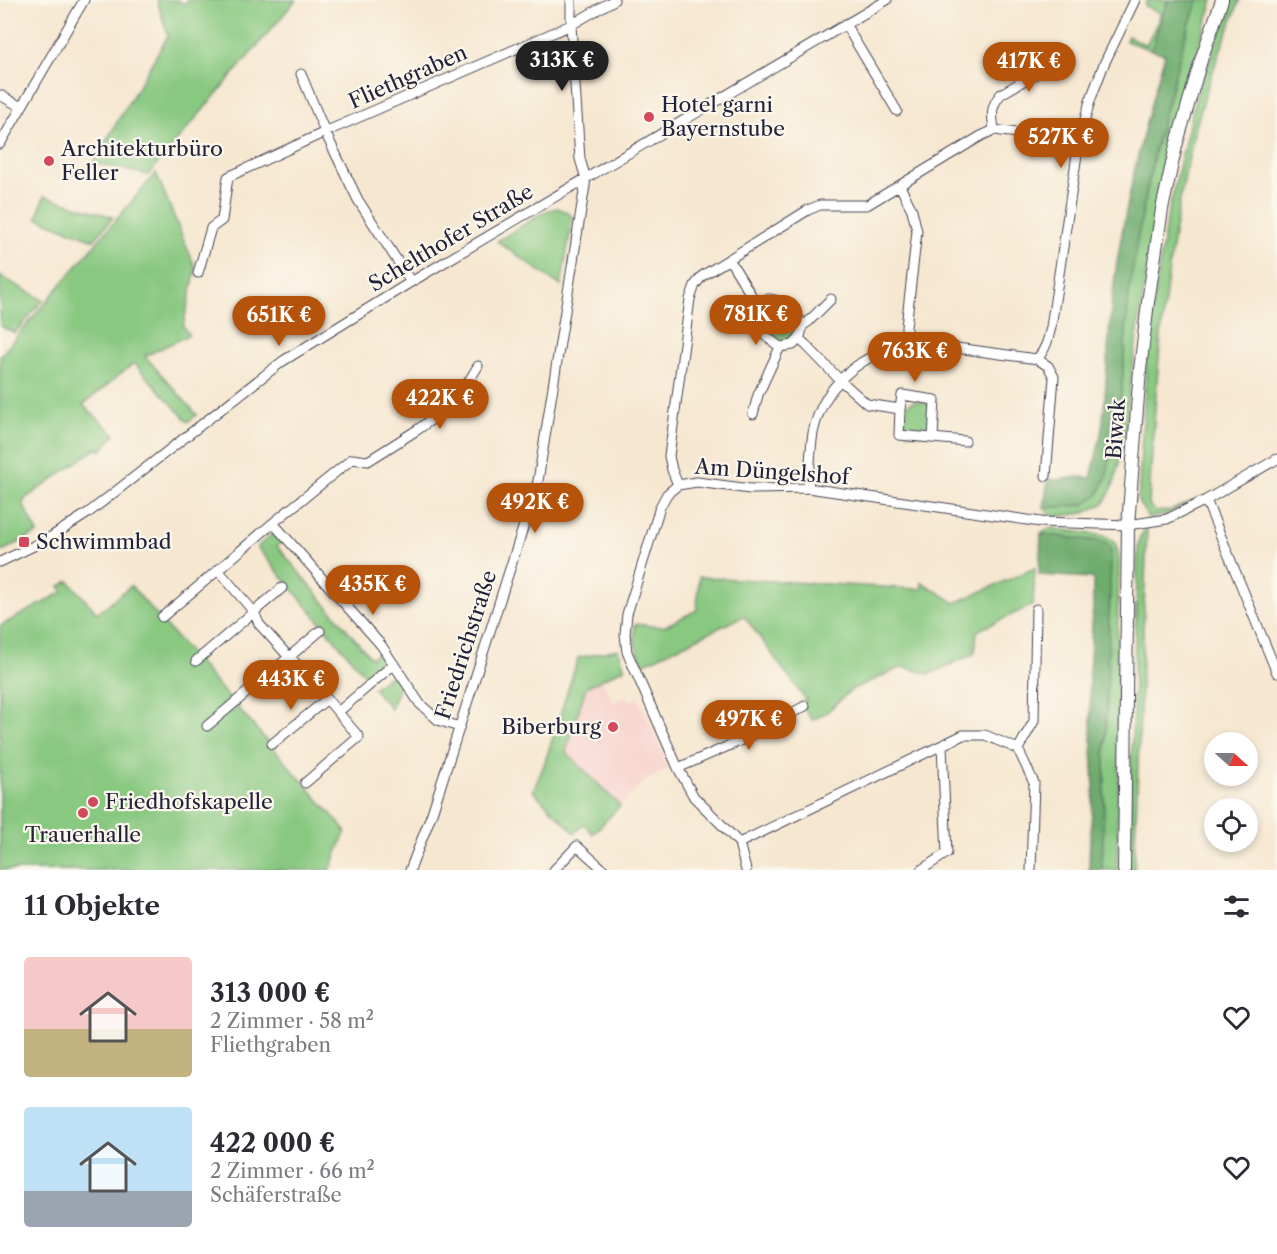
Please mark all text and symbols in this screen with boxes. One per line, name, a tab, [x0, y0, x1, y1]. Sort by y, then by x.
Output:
street label: Fliethgraben	[345, 39, 471, 114]
pin: 313K €	[513, 41, 611, 92]
pin: 417K €	[980, 42, 1078, 93]
text: 313K €	[530, 48, 594, 72]
text: 417K €	[997, 49, 1061, 73]
place label: Hotel garni Bayernstube	[661, 92, 785, 141]
marker: Hotel garni Bayernstube	[642, 110, 656, 124]
pin: 527K €	[1012, 118, 1110, 169]
text: 527K €	[1028, 125, 1094, 149]
place label: Architekturbüro Feller	[60, 136, 223, 185]
marker: Architekturbüro Feller	[42, 154, 56, 168]
street label: Schelthofer Straße	[364, 179, 537, 297]
pin: 781K €	[707, 295, 805, 346]
pin: 651K €	[230, 296, 328, 347]
text: 781K €	[724, 302, 788, 326]
text: 651K €	[246, 303, 312, 327]
pin: 763K €	[866, 332, 964, 383]
text: 763K €	[882, 339, 948, 363]
pin: 422K €	[391, 379, 489, 430]
text: 422K €	[406, 386, 474, 410]
street label: Biwak	[1101, 397, 1130, 460]
street label: Am Düngelshof	[693, 454, 853, 490]
pin: 492K €	[486, 483, 584, 534]
text: 492K €	[501, 490, 569, 514]
place label: Schwimmbad	[36, 529, 172, 554]
marker: Schwimmbad	[17, 535, 31, 549]
pin: 435K €	[324, 565, 422, 616]
street label: Friedrichstraße	[430, 567, 501, 723]
text: 435K €	[339, 572, 407, 596]
pin: 443K €	[242, 660, 340, 711]
text: 443K €	[257, 667, 325, 691]
pin: 497K €	[700, 700, 798, 751]
text: 497K €	[715, 707, 783, 731]
place label: Biberburg	[501, 714, 602, 739]
marker: Biberburg	[606, 720, 620, 734]
north arrow	[1204, 732, 1258, 786]
map controls	[1204, 732, 1258, 852]
place label: Friedhofskapelle	[105, 789, 273, 814]
marker: Friedhofskapelle	[86, 795, 100, 809]
button: locate	[1204, 798, 1258, 852]
marker: Trauerhalle	[76, 806, 90, 820]
place label: Trauerhalle	[25, 822, 141, 847]
text: 11 Objekte	[24, 890, 160, 922]
icon: filters	[1220, 890, 1253, 923]
text: 313 000 €	[210, 977, 330, 1009]
icon: home	[72, 981, 144, 1053]
icon: heart	[1220, 1001, 1253, 1034]
text: 2 Zimmer · 58 m²	[210, 1009, 374, 1033]
text: Fliethgraben	[210, 1033, 331, 1057]
text: 422 000 €	[210, 1127, 335, 1159]
icon: home	[72, 1131, 144, 1203]
icon: heart	[1220, 1151, 1253, 1184]
text: 2 Zimmer · 66 m²	[210, 1159, 375, 1183]
text: Schäferstraße	[210, 1183, 342, 1207]

